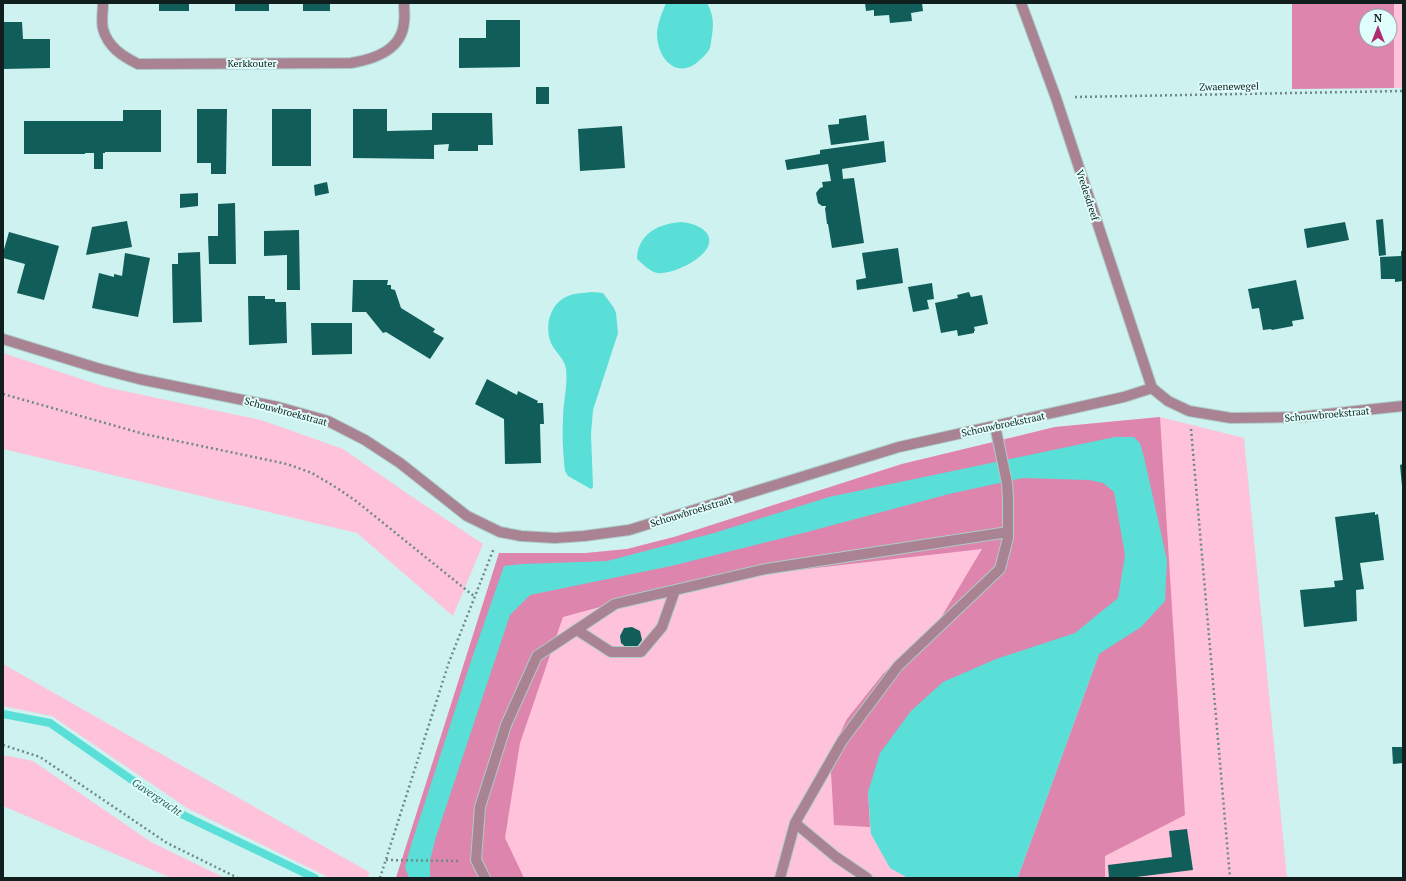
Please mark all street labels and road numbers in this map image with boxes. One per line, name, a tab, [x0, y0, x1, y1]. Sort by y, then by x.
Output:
street label: Kerkkouter	[228, 57, 277, 70]
street label: Zwaenewegel	[1199, 79, 1259, 94]
street label: Vredesdreef	[1073, 168, 1102, 223]
street label: Schouwbroekstraat	[243, 394, 329, 429]
street label: Schouwbroekstraat	[1284, 404, 1370, 425]
street label: Schouwbroekstraat	[960, 409, 1046, 440]
street label: Schouwbroekstraat	[649, 493, 734, 530]

